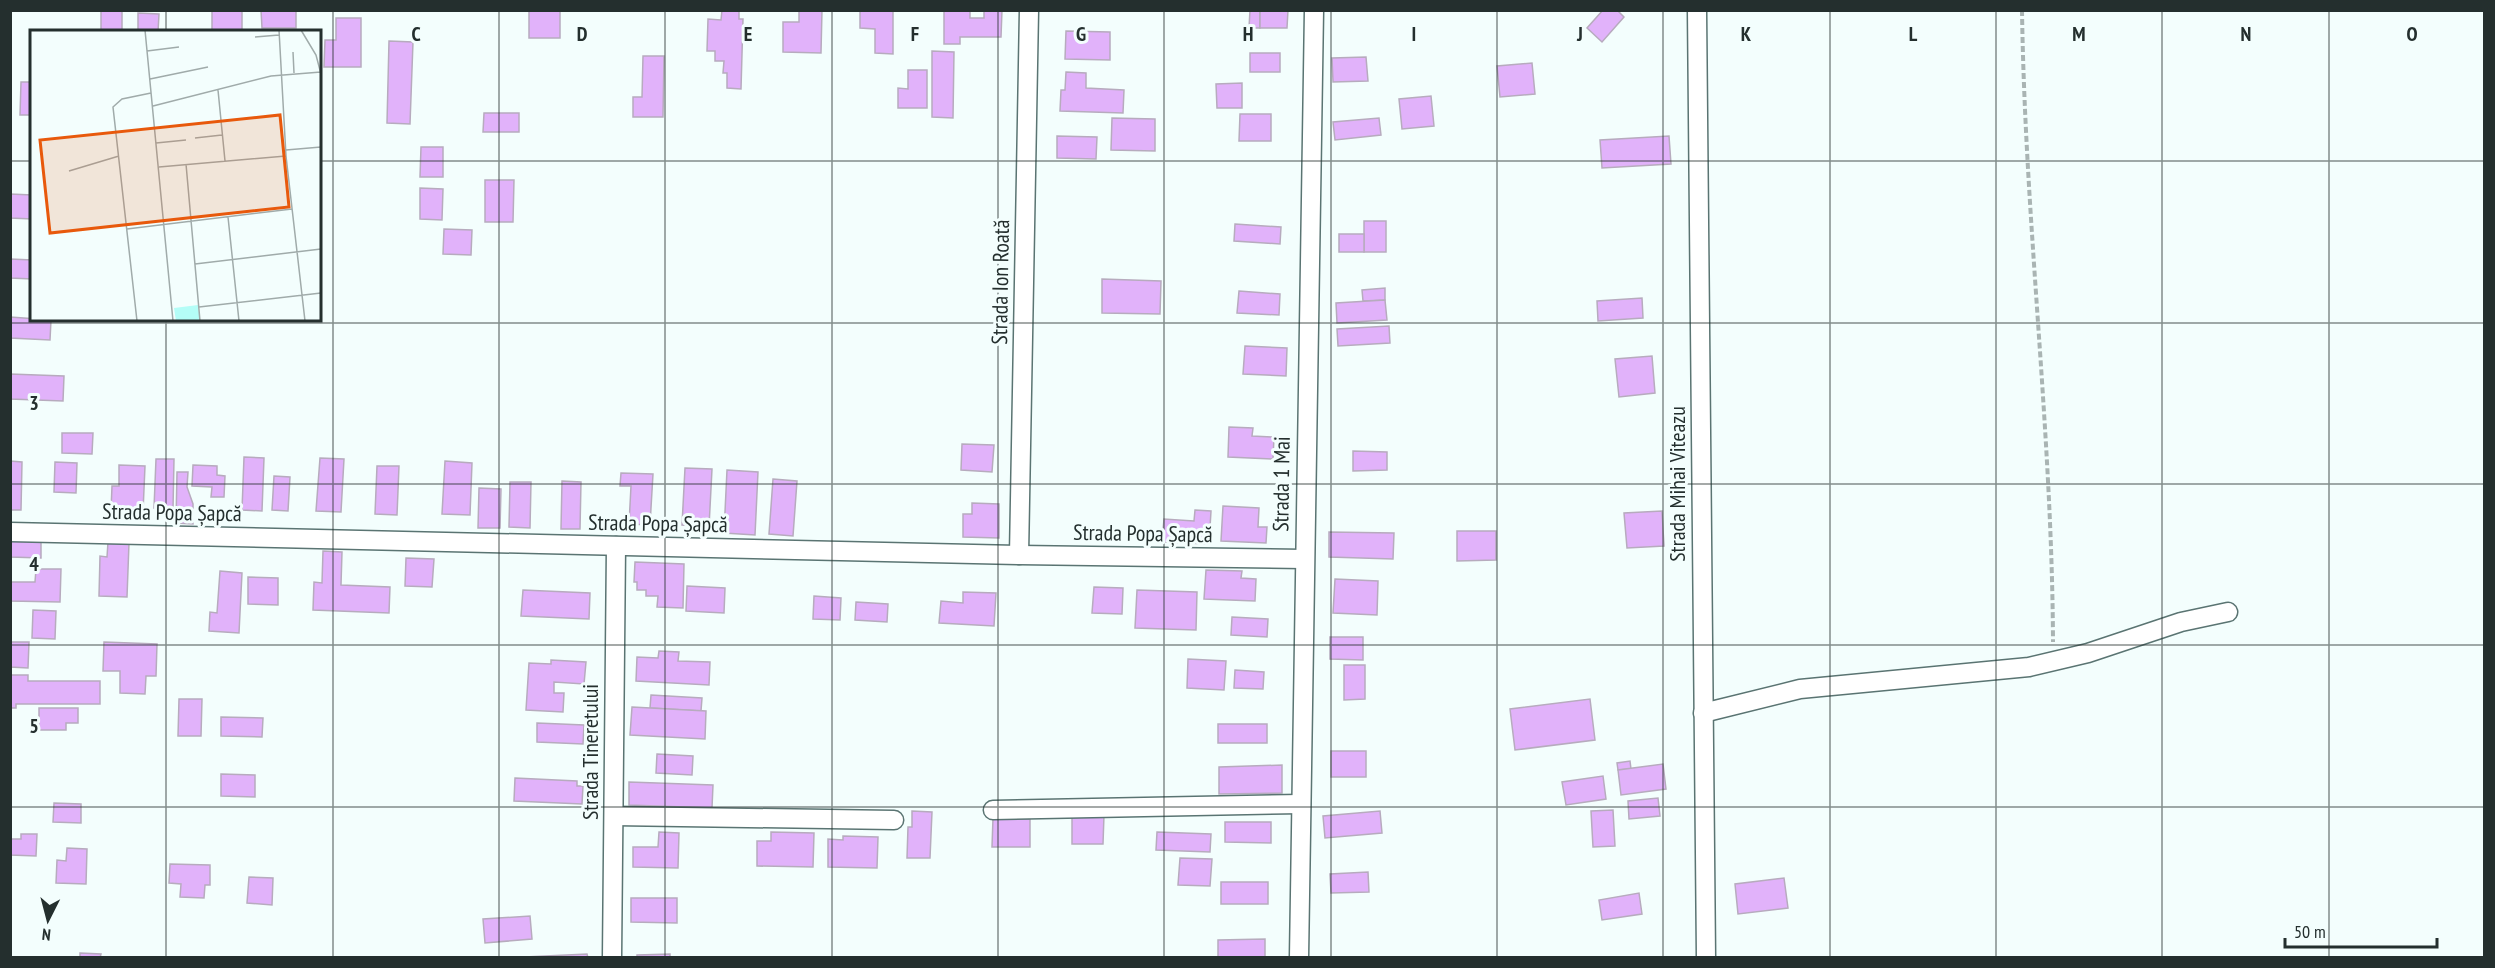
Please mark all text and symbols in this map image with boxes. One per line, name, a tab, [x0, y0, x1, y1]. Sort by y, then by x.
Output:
text: C	[411, 21, 421, 47]
text: D	[577, 21, 588, 47]
text: E	[744, 21, 752, 47]
text: F	[911, 21, 919, 47]
text: G	[1076, 21, 1086, 47]
text: H	[1243, 21, 1253, 47]
text: I	[1412, 21, 1416, 47]
text: J	[1576, 21, 1583, 47]
text: K	[1741, 21, 1752, 47]
text: L	[1909, 21, 1918, 47]
text: M	[2072, 21, 2086, 47]
text: N	[2241, 21, 2251, 47]
text: O	[2406, 21, 2418, 47]
inset map	[30, 30, 321, 321]
street label: Strada Ion Roată	[985, 219, 1015, 345]
text: 3	[29, 390, 39, 416]
street label: Strada Mihai Viteazu	[1663, 406, 1691, 562]
street label: Strada 1 Mai	[1266, 436, 1296, 532]
street label: Strada Popa Șapcă	[102, 497, 242, 527]
street label: Strada Popa Șapcă	[588, 508, 728, 538]
street label: Strada Popa Șapcă	[1073, 518, 1213, 548]
text: 4	[29, 551, 39, 577]
street label: Strada Tineretului	[576, 684, 604, 820]
text: 5	[29, 713, 39, 739]
north arrow	[18, 890, 78, 950]
scale bar	[2285, 911, 2436, 949]
text: 50 m	[2294, 920, 2326, 943]
text: N	[41, 925, 52, 945]

